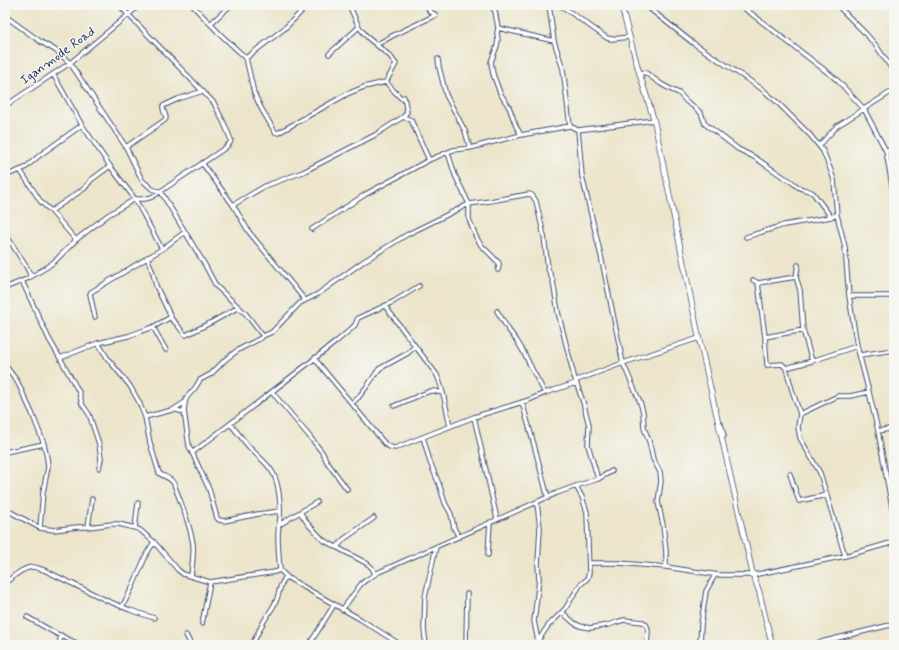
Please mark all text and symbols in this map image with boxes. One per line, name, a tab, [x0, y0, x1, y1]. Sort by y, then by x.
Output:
street label: Iganmode Road	[17, 23, 99, 89]

